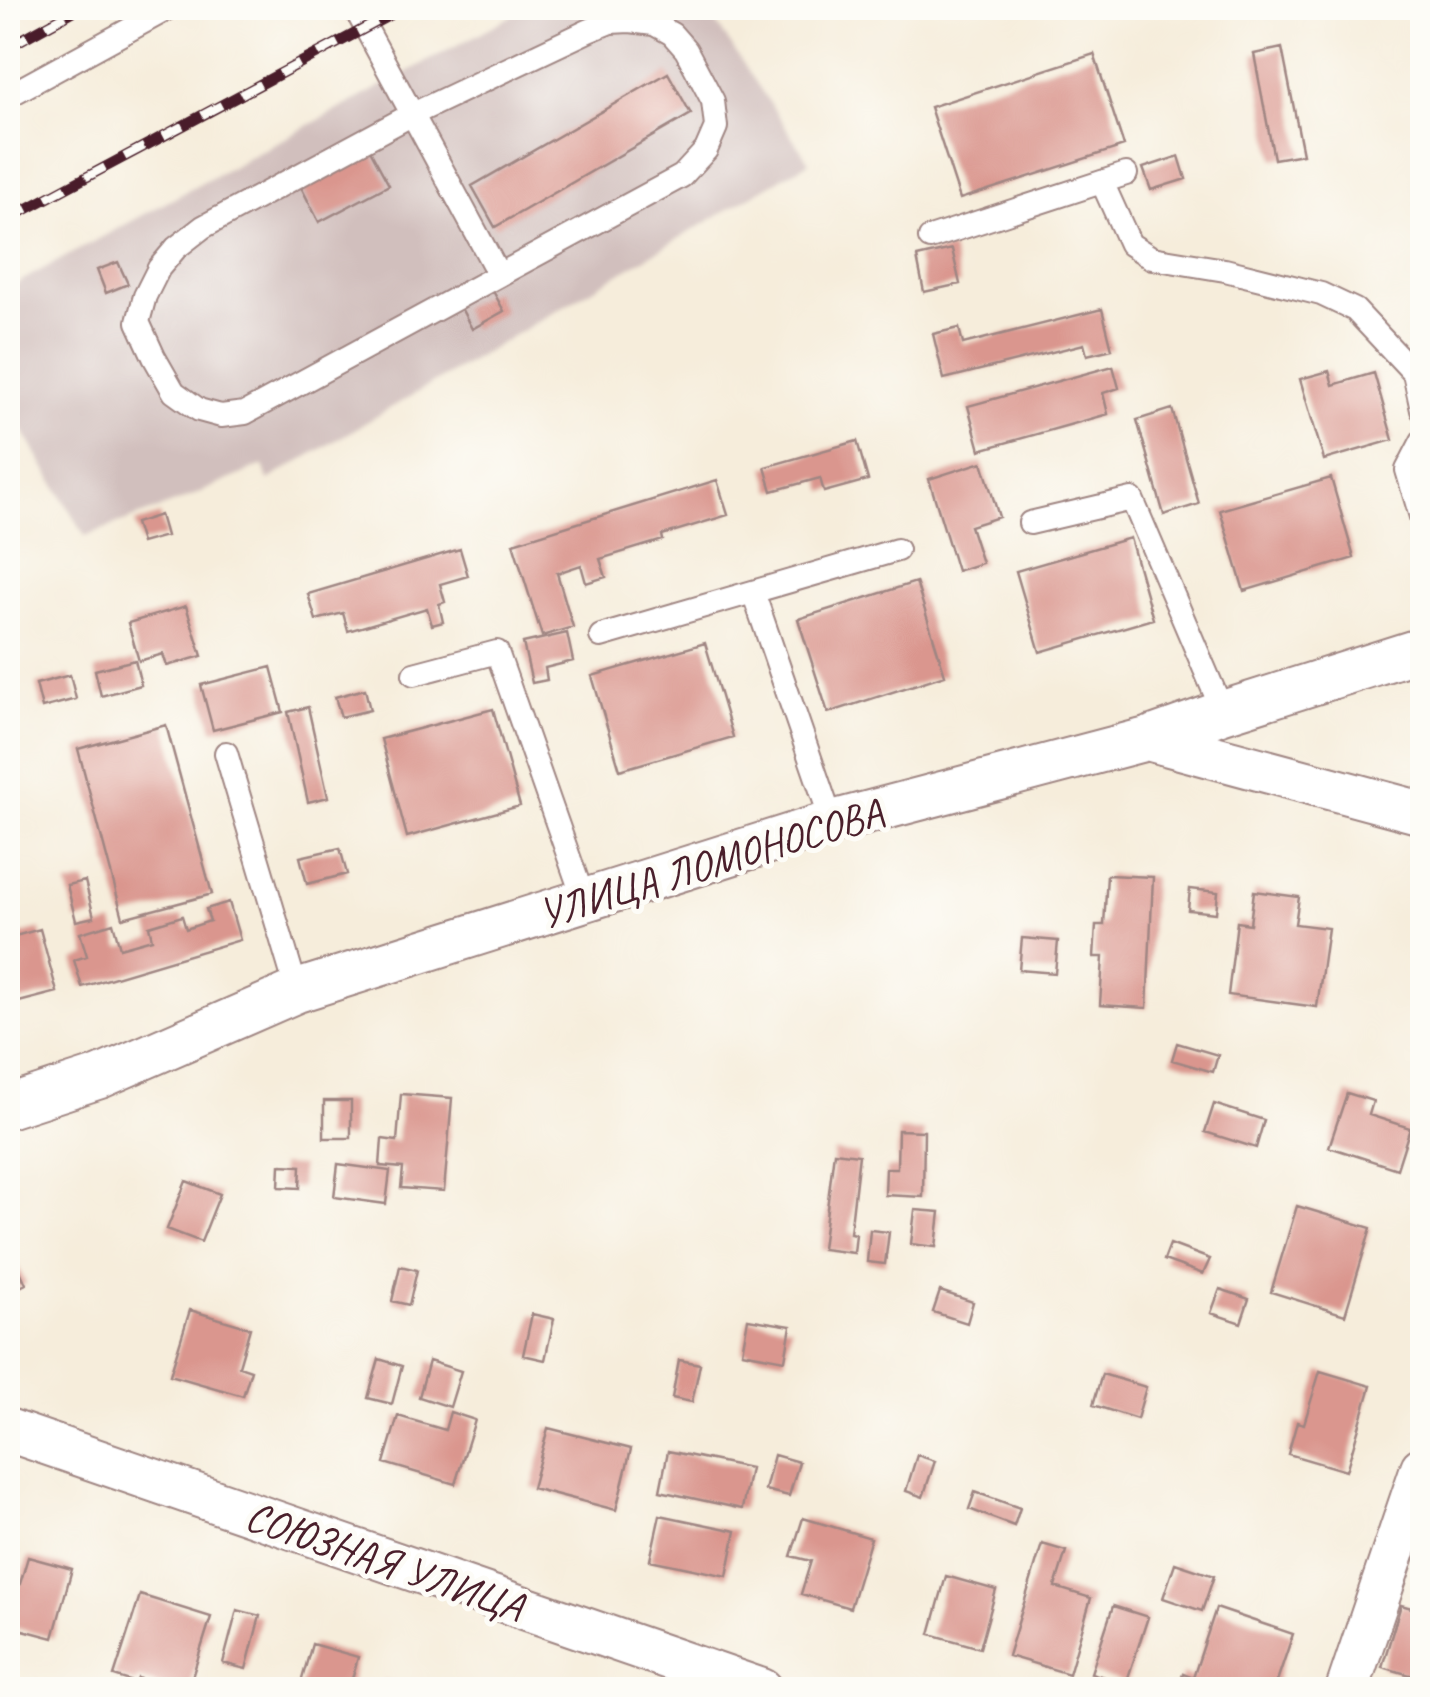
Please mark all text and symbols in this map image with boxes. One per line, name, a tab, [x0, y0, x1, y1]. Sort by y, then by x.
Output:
street label: УЛИЦА ЛОМОНОСОВА	[532, 786, 890, 941]
street label: СОЮЗНАЯ УЛИЦА	[239, 1489, 532, 1634]

